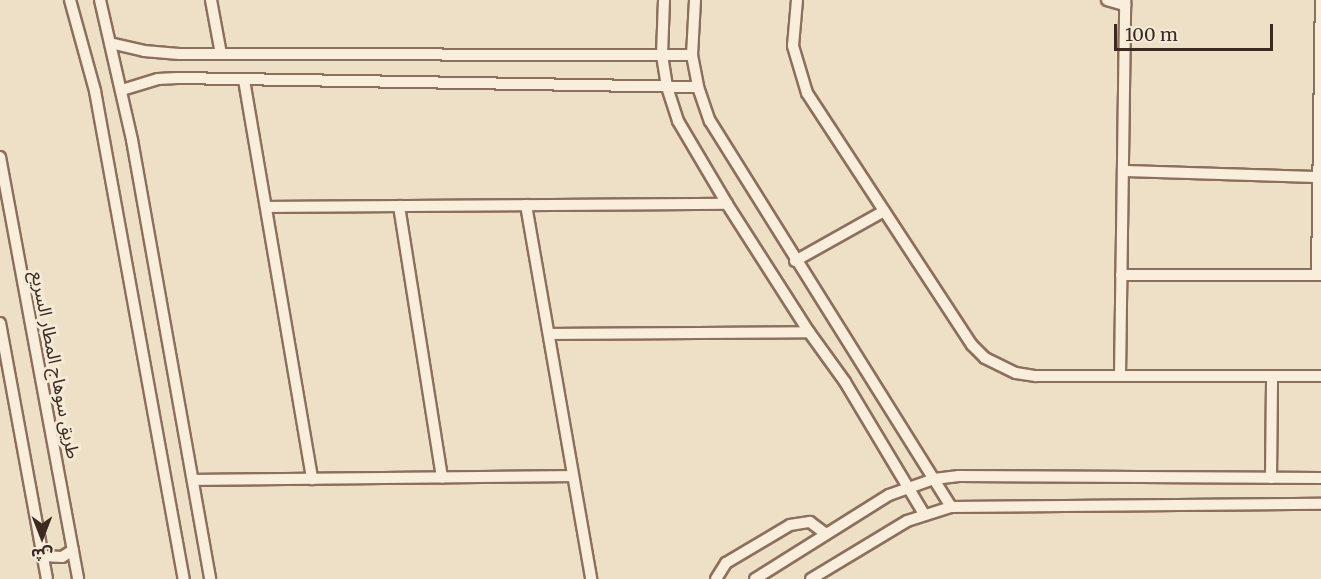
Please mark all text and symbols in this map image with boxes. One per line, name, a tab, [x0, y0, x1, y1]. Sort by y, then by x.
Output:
scale bar	[1117, 12, 1276, 50]
text: 100 m	[1125, 23, 1178, 46]
street label: طريق سوهاج المطار السريع	[26, 269, 84, 461]
north arrow	[12, 507, 72, 567]
text: ش	[31, 545, 53, 565]

